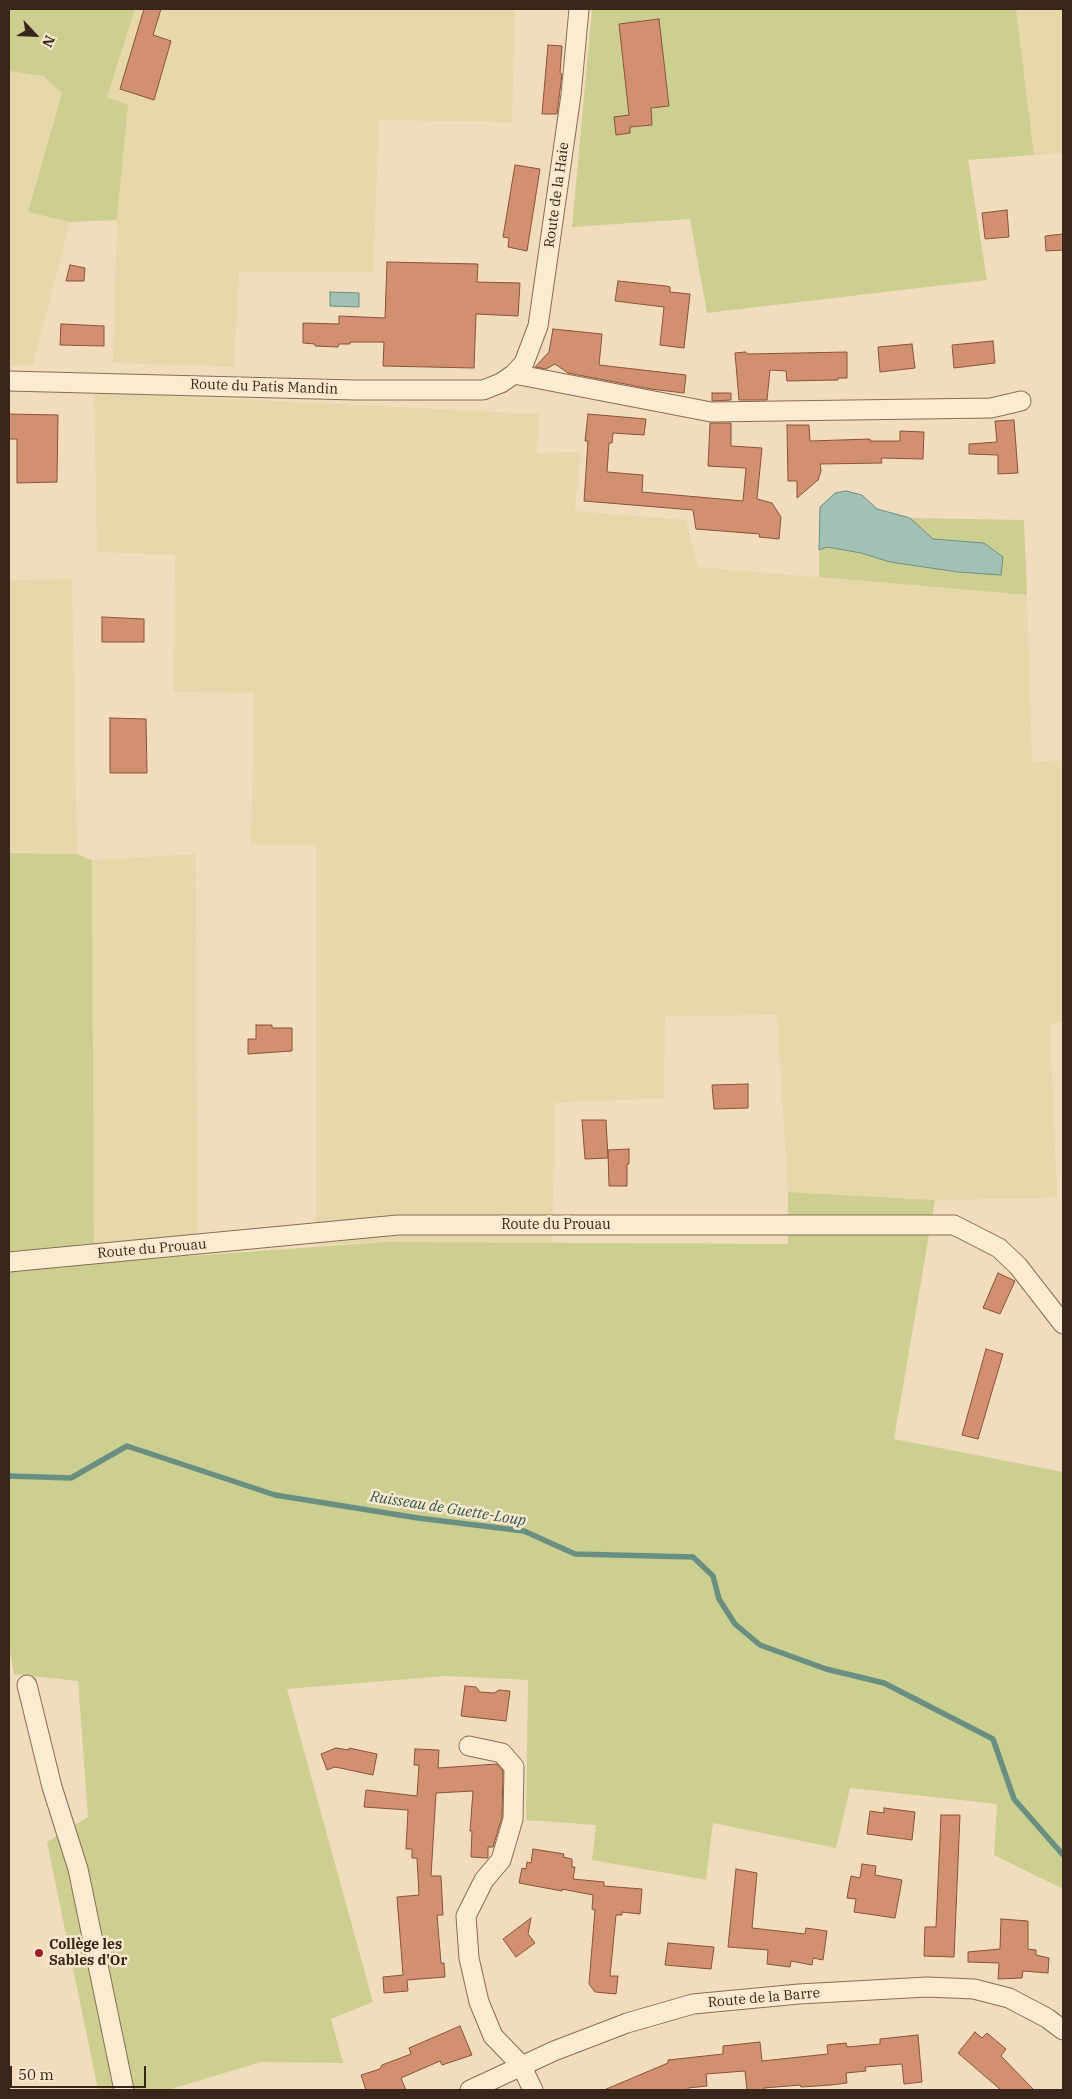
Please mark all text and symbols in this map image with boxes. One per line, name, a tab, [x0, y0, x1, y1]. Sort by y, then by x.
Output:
north arrow	[10, 10, 60, 60]
text: N	[38, 33, 59, 50]
street label: Route de la Haie	[541, 141, 573, 249]
street label: Route du Patis Mandin	[190, 376, 338, 398]
street label: Route du Prouau	[501, 1217, 611, 1233]
street label: Route du Prouau	[97, 1236, 207, 1262]
water label: Ruisseau de Guette-Loup	[369, 1488, 527, 1530]
place label: Collège les Sables d'Or	[49, 1937, 127, 1970]
marker: Collège les Sables d'Or	[33, 1947, 45, 1959]
street label: Route de la Barre	[707, 1985, 821, 2011]
scale bar	[12, 2056, 149, 2088]
text: 50 m	[18, 2065, 54, 2084]

